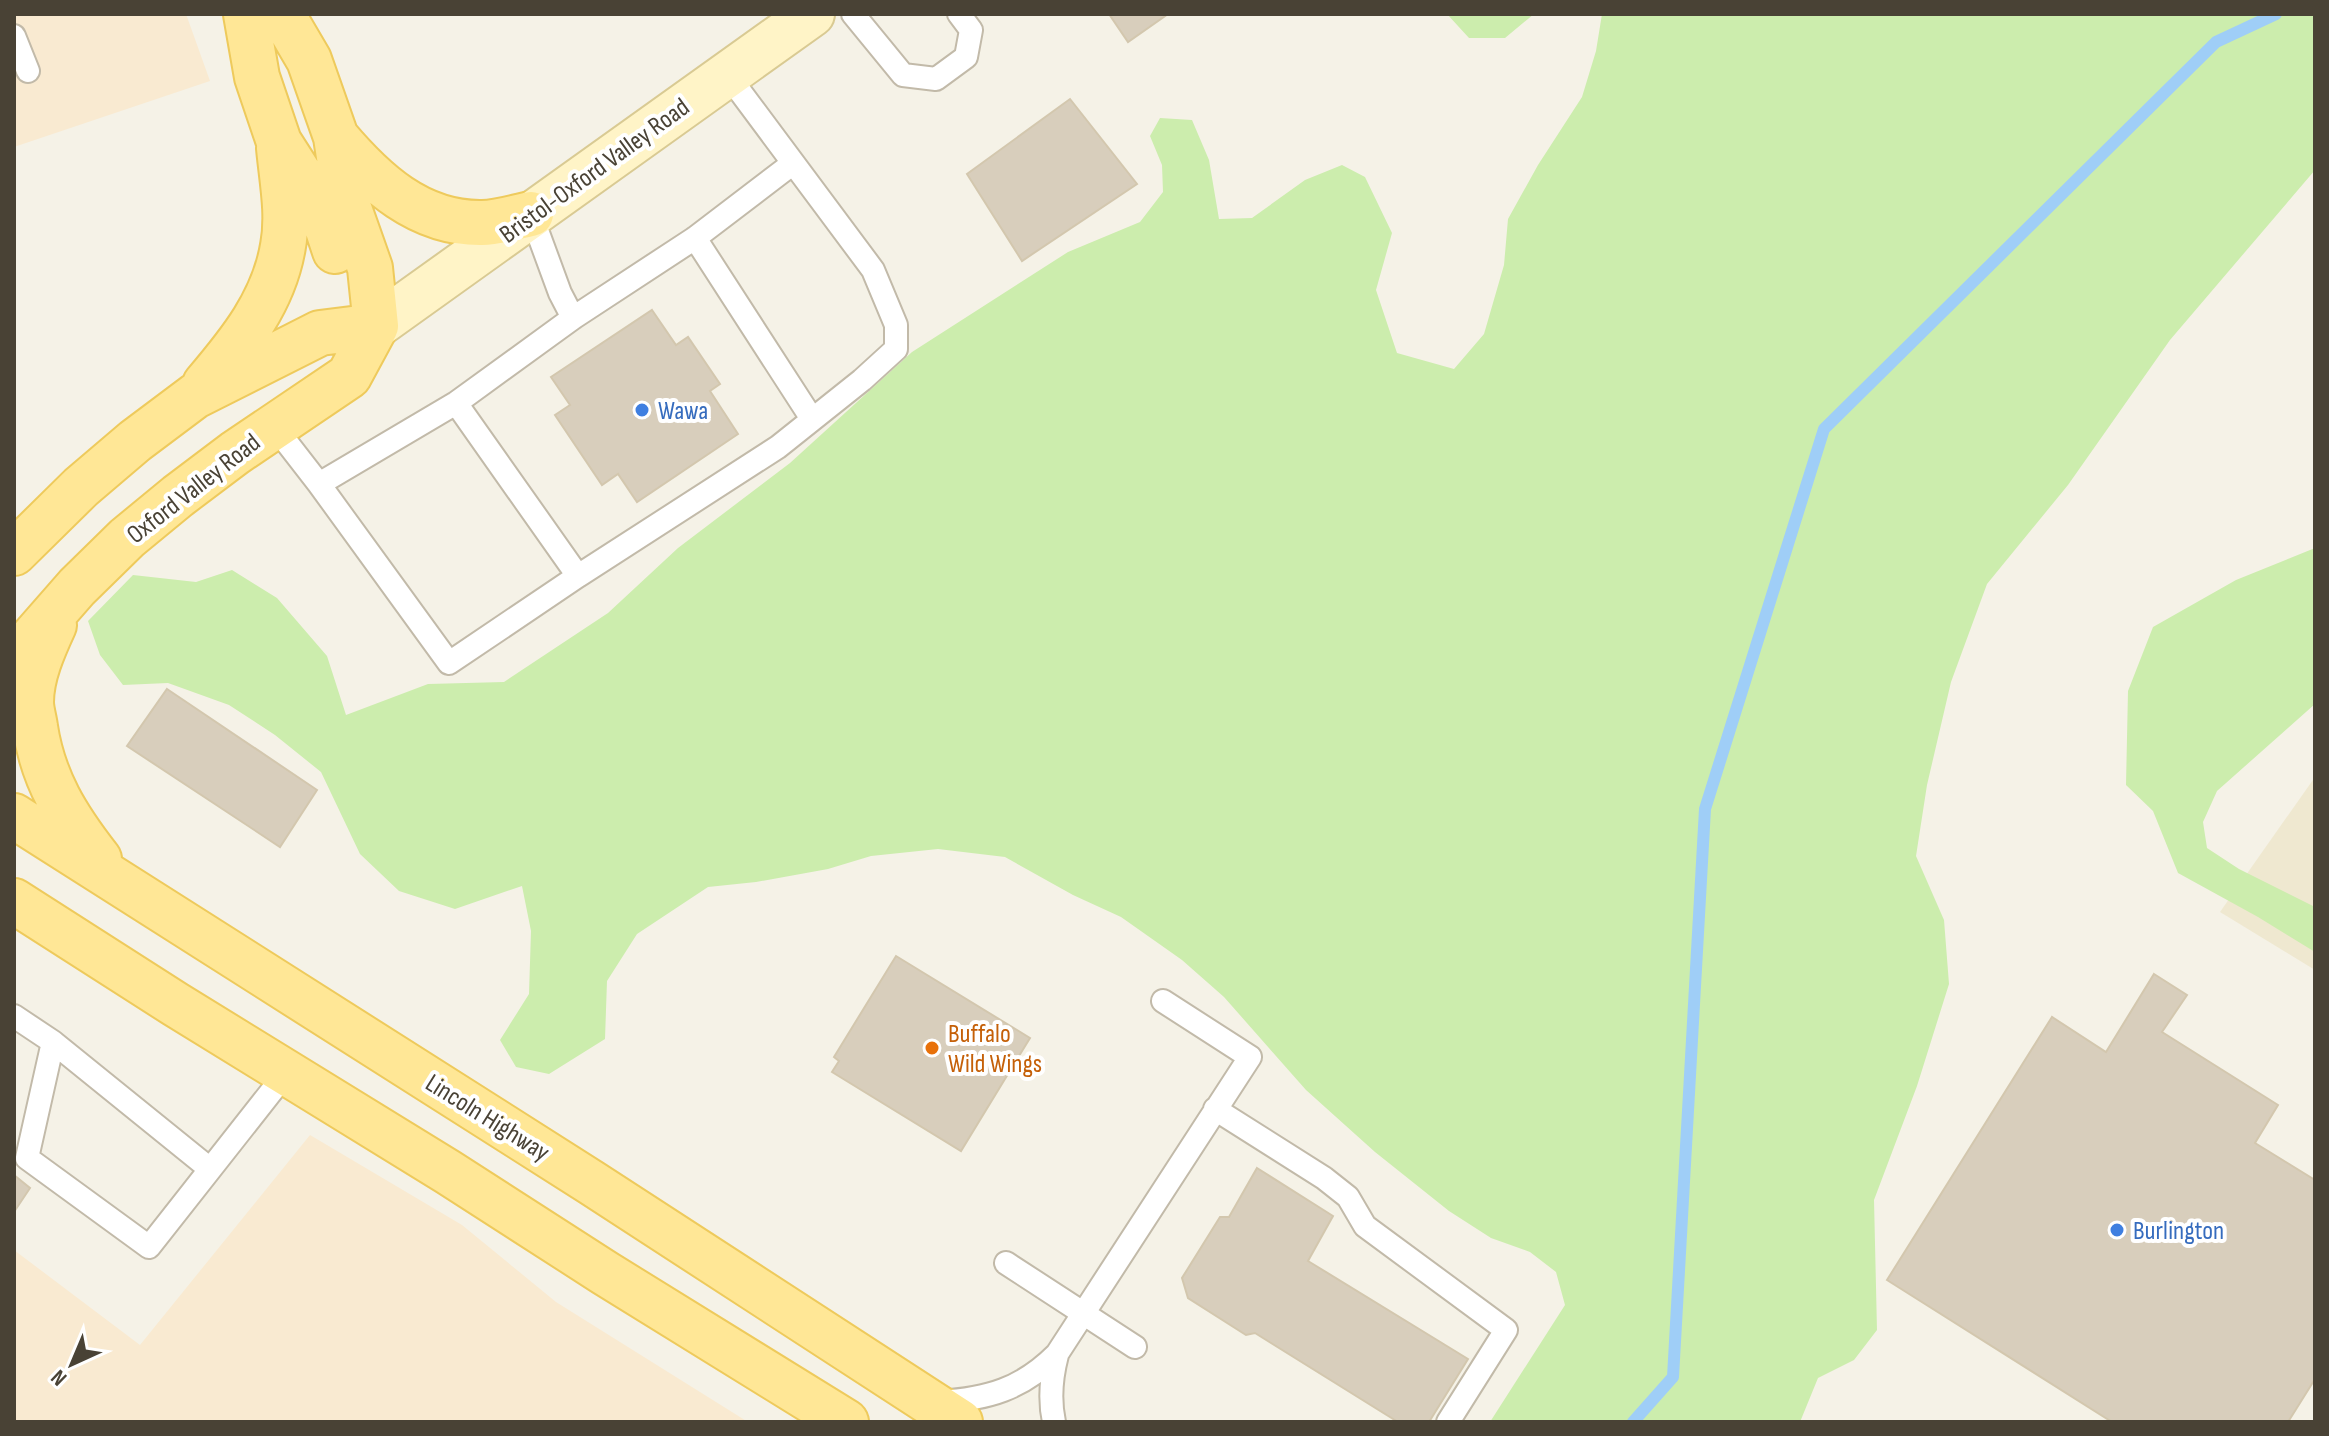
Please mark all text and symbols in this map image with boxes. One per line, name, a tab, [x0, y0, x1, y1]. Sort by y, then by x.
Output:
street label: Bristol-Oxford Valley Road	[494, 92, 696, 250]
place label: Wawa	[658, 396, 708, 427]
marker: Wawa	[633, 401, 651, 419]
street label: Oxford Valley Road	[121, 428, 267, 551]
place label: Buffalo Wild Wings	[948, 1019, 1042, 1080]
marker: Buffalo Wild Wings	[923, 1039, 941, 1057]
street label: Lincoln Highway	[419, 1068, 555, 1169]
place label: Burlington	[2133, 1216, 2224, 1247]
marker: Burlington	[2108, 1221, 2126, 1239]
north arrow	[32, 1324, 112, 1404]
text: N	[46, 1364, 73, 1391]

